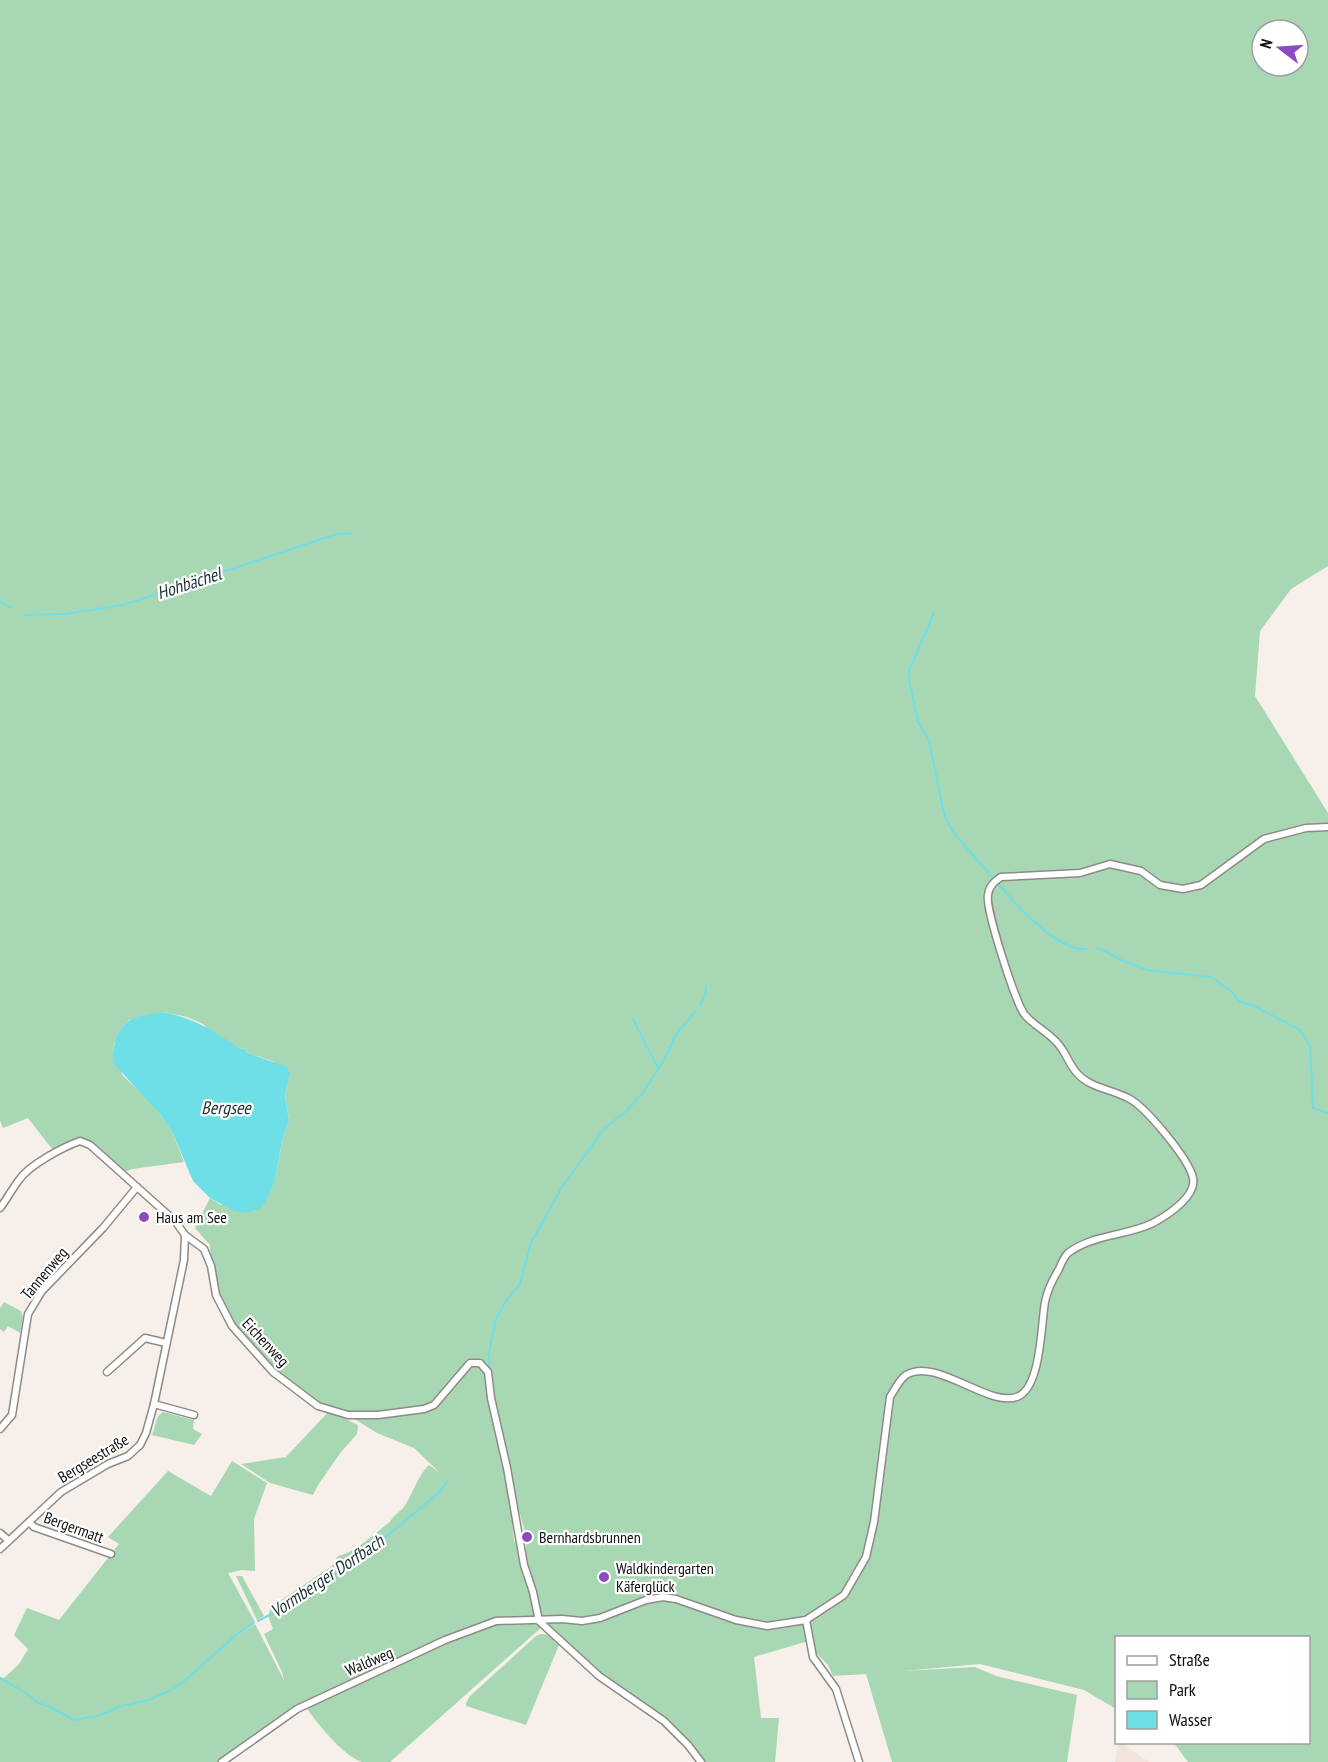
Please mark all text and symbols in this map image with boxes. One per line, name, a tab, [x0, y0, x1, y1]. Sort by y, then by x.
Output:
north arrow	[1250, 18, 1310, 78]
text: N	[1255, 37, 1276, 51]
water label: Hohbächel	[154, 561, 226, 604]
water label: Bergsee	[201, 1096, 252, 1119]
place label: Haus am See	[156, 1207, 227, 1227]
marker: Haus am See	[137, 1210, 151, 1224]
street label: Tannenweg	[16, 1243, 72, 1303]
street label: Eichenweg	[238, 1313, 294, 1371]
street label: Bergseestraße	[54, 1429, 132, 1487]
street label: Bergermatt	[41, 1507, 107, 1547]
place label: Bernhardsbrunnen	[539, 1527, 641, 1547]
water label: Vormberger Dorfbach	[266, 1529, 389, 1622]
marker: Bernhardsbrunnen	[520, 1530, 534, 1544]
place label: Waldkindergarten Käferglück	[616, 1558, 714, 1596]
marker: Waldkindergarten Käferglück	[597, 1570, 611, 1584]
legend	[1115, 1636, 1310, 1744]
street label: Waldweg	[342, 1642, 396, 1680]
text: Straße	[1169, 1648, 1210, 1671]
text: Park	[1169, 1678, 1196, 1701]
text: Wasser	[1169, 1708, 1212, 1731]

